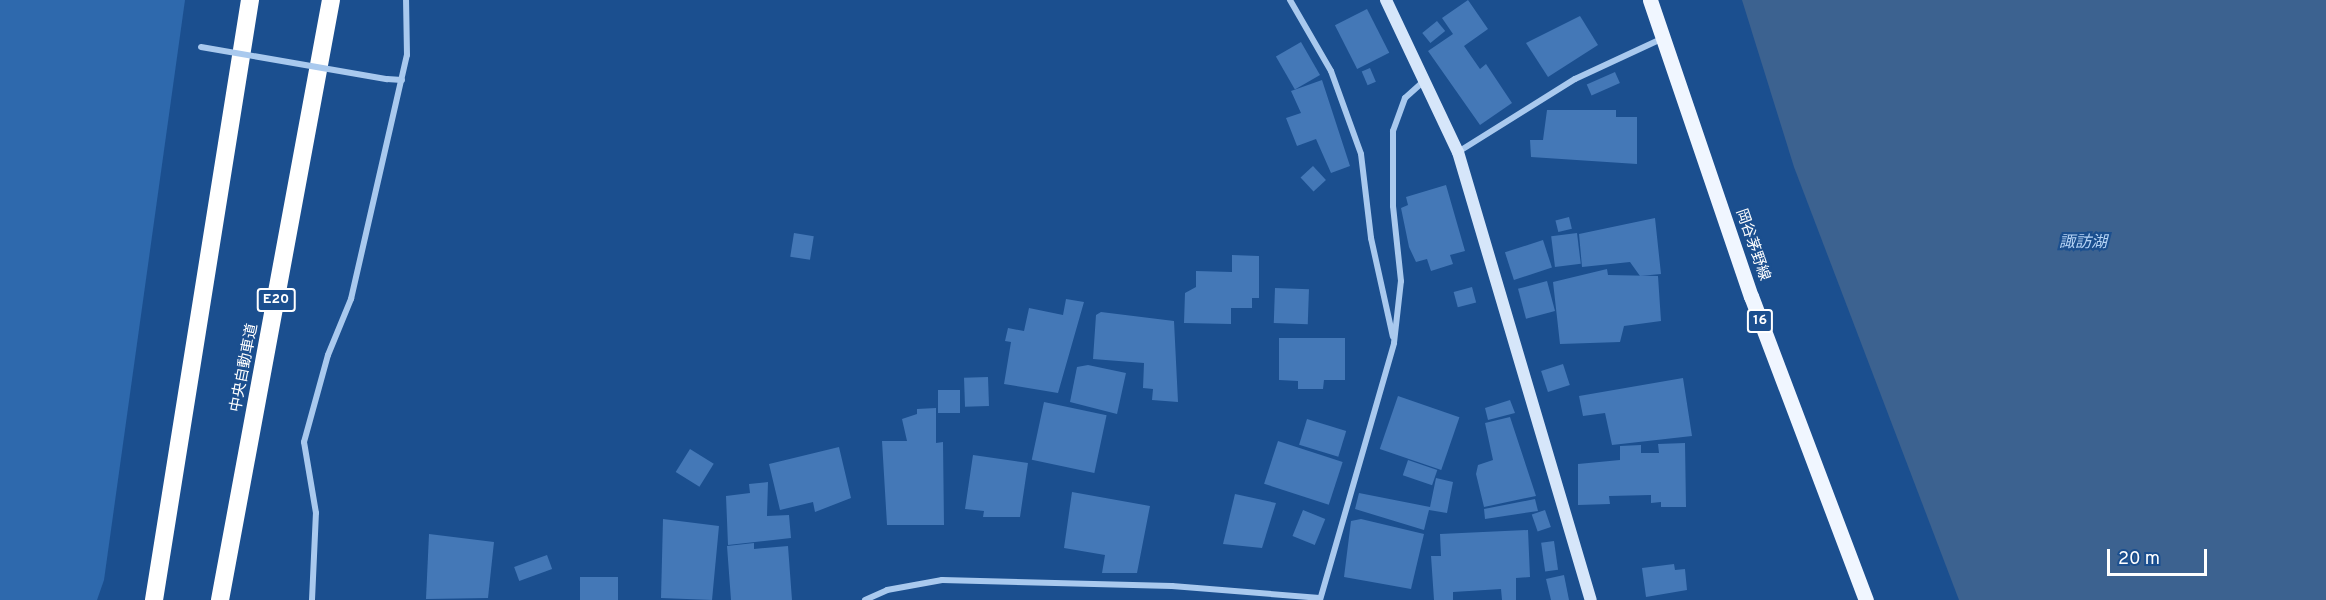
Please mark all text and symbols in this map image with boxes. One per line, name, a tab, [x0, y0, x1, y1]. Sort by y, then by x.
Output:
street label: 岡谷茅野線	[1731, 207, 1773, 283]
water label: 諏訪湖	[2059, 233, 2107, 253]
road number: E20	[256, 289, 296, 311]
road number: 16	[1746, 310, 1774, 332]
street label: 中央自動車道	[228, 322, 262, 414]
scale bar	[2110, 537, 2210, 575]
text: 20 m	[2118, 548, 2160, 571]

